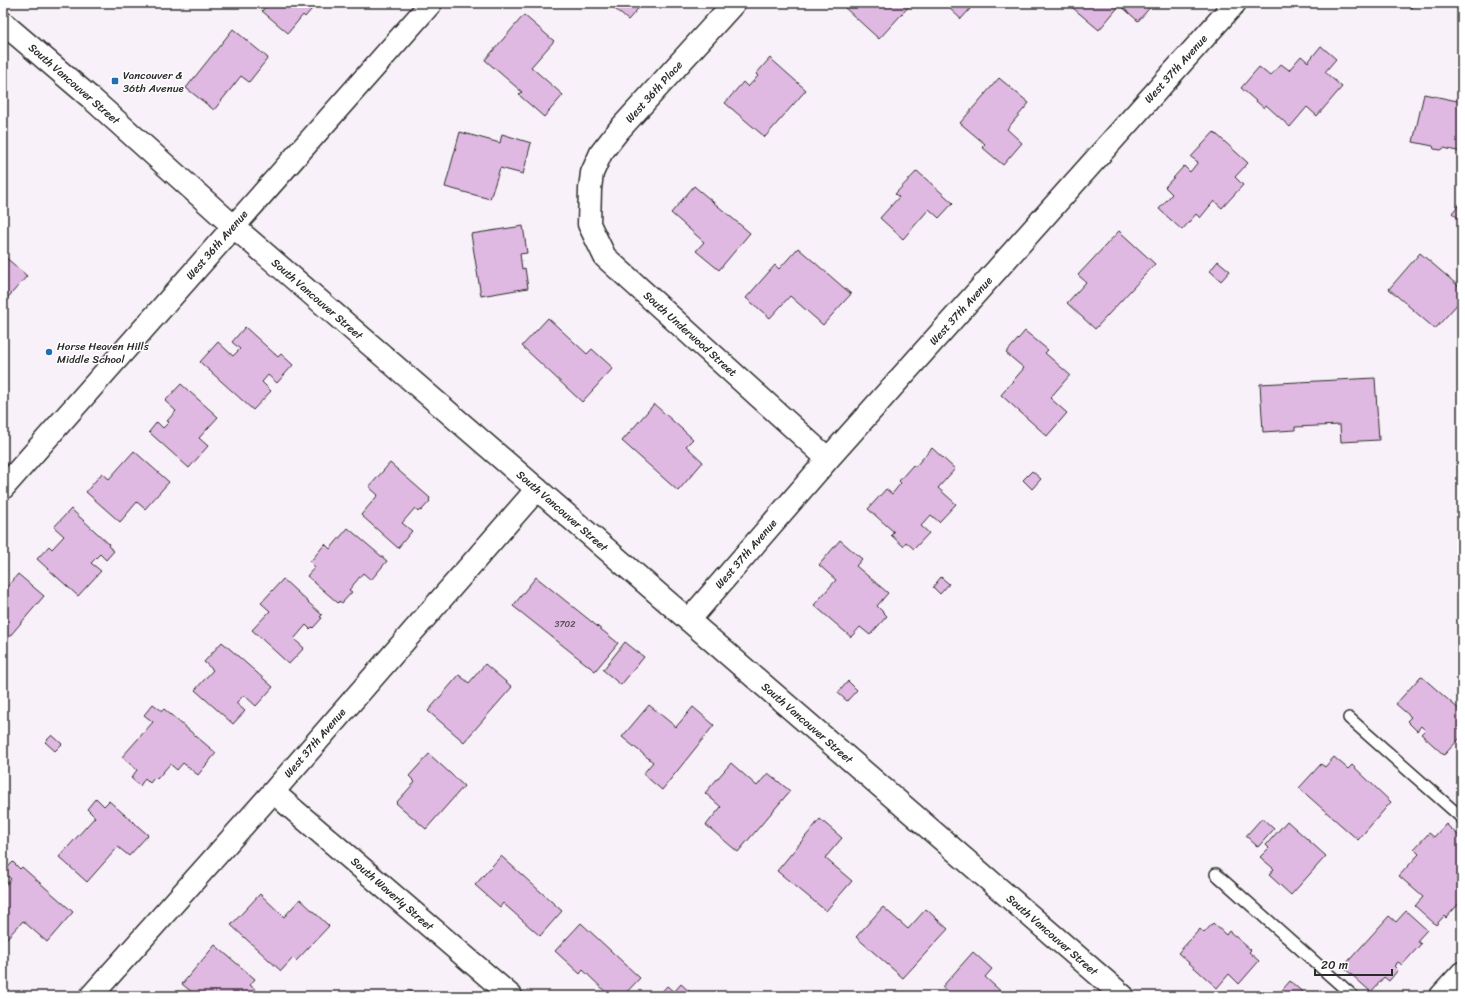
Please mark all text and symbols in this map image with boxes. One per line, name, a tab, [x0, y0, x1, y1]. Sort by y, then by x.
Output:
street label: West 37th Avenue	[1140, 30, 1213, 108]
street label: South Vancouver Street	[24, 39, 125, 130]
street label: West 36th Place	[621, 56, 688, 128]
place label: Vancouver & 36th Avenue	[123, 66, 185, 98]
marker: Vancouver & 36th Avenue	[110, 76, 120, 86]
street label: West 36th Avenue	[181, 205, 253, 284]
street label: South Vancouver Street	[267, 254, 368, 345]
street label: West 37th Avenue	[925, 272, 998, 350]
street label: South Underwood Street	[639, 287, 741, 382]
place label: Horse Heaven Hills Middle School	[57, 337, 150, 369]
marker: Horse Heaven Hills Middle School	[44, 347, 54, 357]
street label: South Vancouver Street	[512, 466, 613, 557]
street label: West 37th Avenue	[710, 514, 782, 593]
house number: 3702	[555, 616, 575, 632]
street label: South Vancouver Street	[757, 678, 858, 769]
street label: West 37th Avenue	[279, 703, 351, 782]
street label: South Waverly Street	[346, 852, 438, 936]
street label: South Vancouver Street	[1002, 890, 1103, 981]
scale bar	[1315, 951, 1392, 977]
text: 20 m	[1321, 954, 1348, 976]

